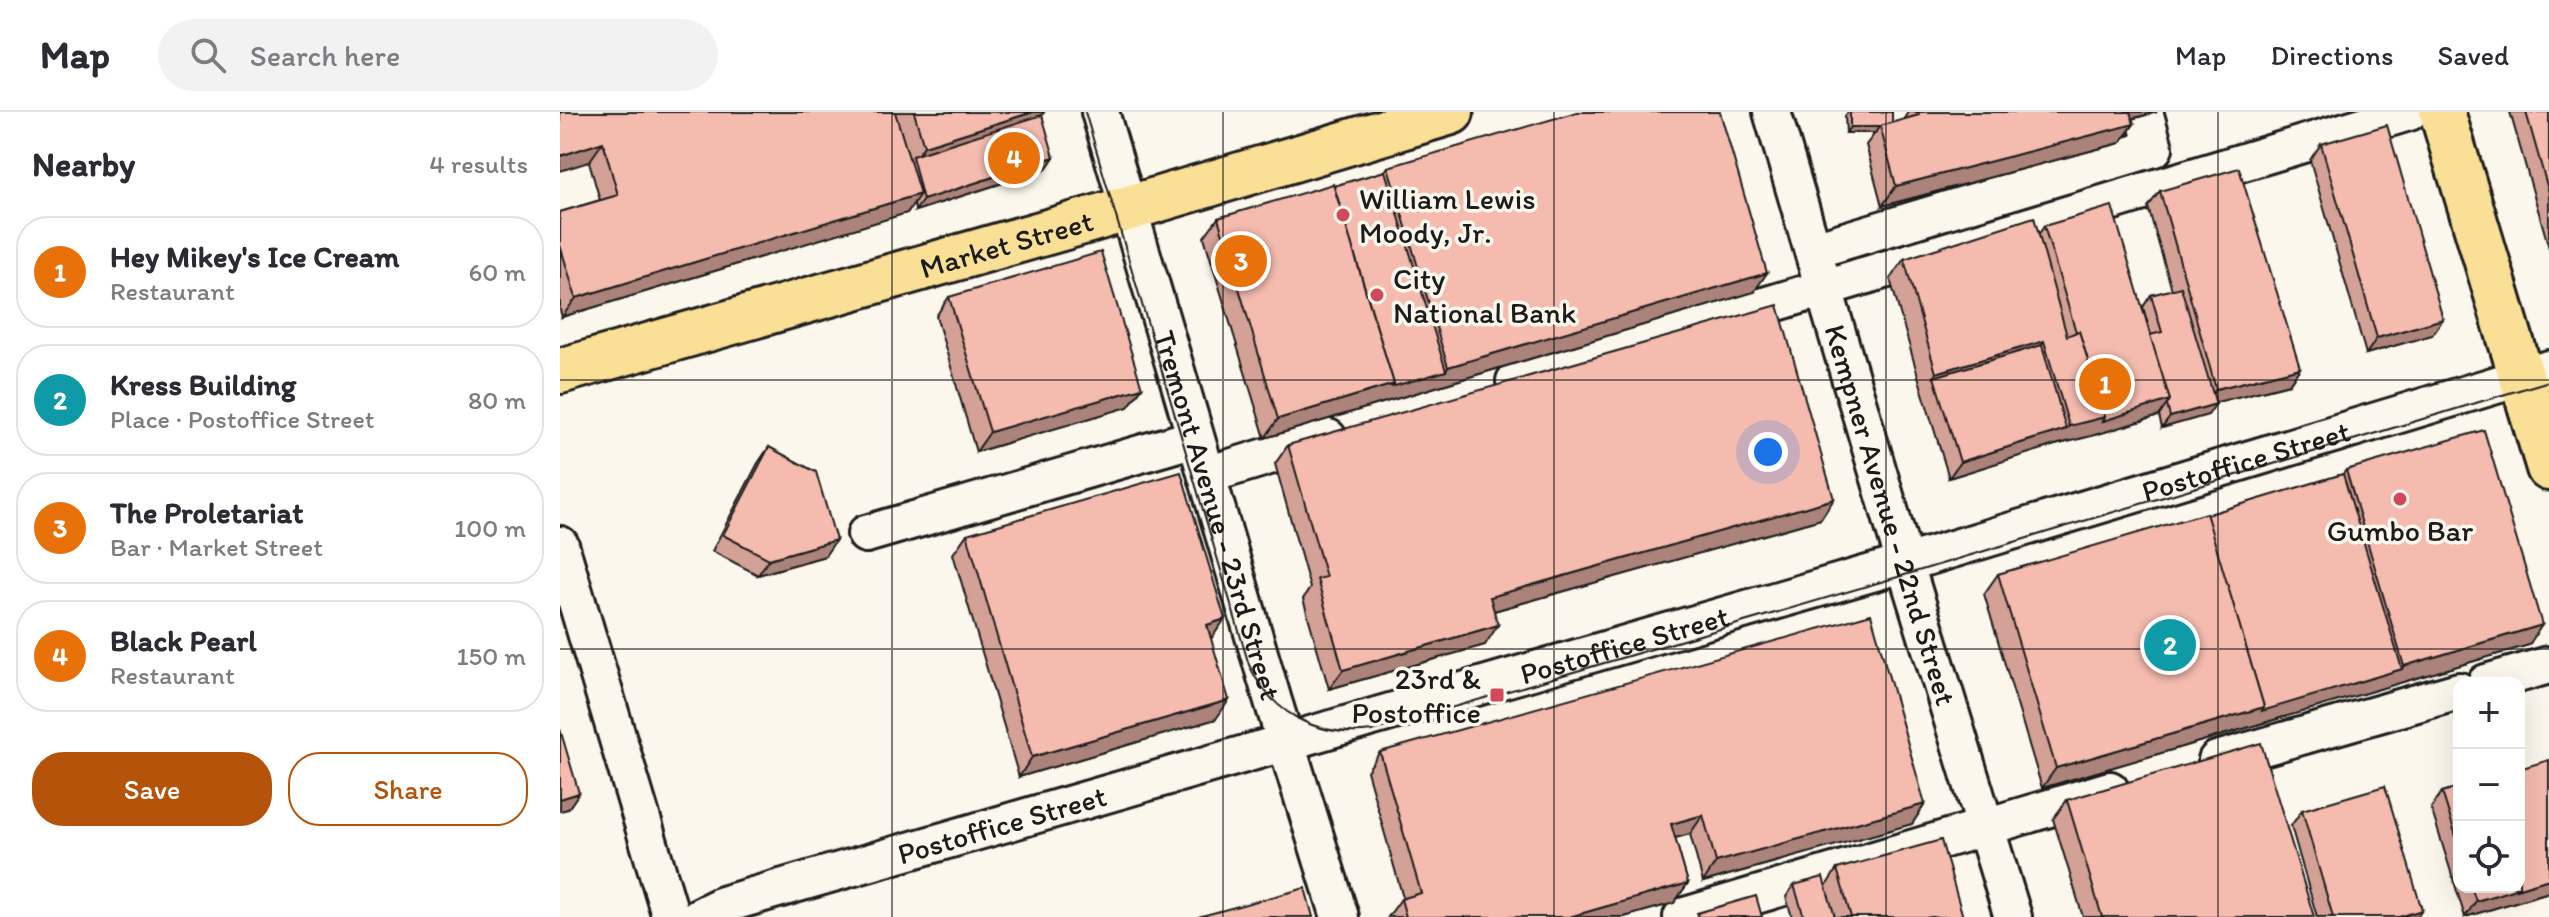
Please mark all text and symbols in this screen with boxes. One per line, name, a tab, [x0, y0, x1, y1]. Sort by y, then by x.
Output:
search box	[158, 19, 718, 91]
text: Map	[40, 32, 110, 78]
icon: search	[186, 33, 230, 77]
text: Search here	[250, 37, 400, 74]
text: Map	[2175, 38, 2226, 72]
text: Directions	[2270, 38, 2394, 72]
text: Saved	[2438, 38, 2509, 72]
pin: 4	[988, 128, 1040, 188]
text: Nearby	[32, 144, 135, 185]
text: 4 results	[429, 148, 528, 180]
place label: William Lewis Moody, Jr.	[1359, 180, 1536, 251]
street label: Market Street	[915, 201, 1097, 286]
marker: William Lewis Moody, Jr.	[1334, 206, 1352, 224]
pin: 3	[1215, 231, 1267, 291]
text: Hey Mikey's Ice Cream	[110, 238, 400, 275]
text: 1	[54, 256, 66, 288]
text: 60 m	[469, 256, 526, 288]
place label: City National Bank	[1393, 260, 1576, 331]
text: Restaurant	[110, 275, 235, 307]
marker: City National Bank	[1368, 286, 1386, 304]
street label: Kempner Avenue - 22nd Street	[1817, 320, 1966, 710]
street label: Tremont Avenue - 23rd Street	[1147, 326, 1290, 704]
pin: 1	[2079, 354, 2131, 414]
text: Kress Building	[110, 366, 296, 403]
text: 2	[53, 384, 67, 416]
text: 80 m	[468, 384, 526, 416]
text: Place · Postoffice Street	[110, 403, 375, 435]
street label: Postoffice Street	[2137, 412, 2354, 509]
your location	[1748, 432, 1788, 472]
marker: Gumbo Bar	[2391, 490, 2409, 508]
text: The Proletariat	[110, 494, 303, 531]
text: 3	[53, 512, 67, 544]
text: 100 m	[454, 512, 526, 544]
place label: Gumbo Bar	[2327, 512, 2473, 549]
text: Bar · Market Street	[110, 531, 323, 563]
street label: Postoffice Street	[1516, 597, 1733, 692]
pin: 2	[2144, 615, 2196, 675]
text: Black Pearl	[110, 622, 257, 659]
text: 4	[52, 640, 68, 672]
text: 150 m	[457, 640, 526, 672]
text: Restaurant	[110, 659, 235, 691]
place label: 23rd & Postoffice	[1352, 660, 1481, 731]
map controls	[2453, 677, 2525, 893]
button: +	[2453, 677, 2525, 749]
marker: 23rd & Postoffice	[1488, 686, 1506, 704]
button: −	[2453, 749, 2525, 821]
button: Save	[32, 752, 272, 826]
button: Share	[288, 752, 528, 826]
street label: Postoffice Street	[893, 777, 1110, 872]
button: locate	[2453, 821, 2525, 893]

